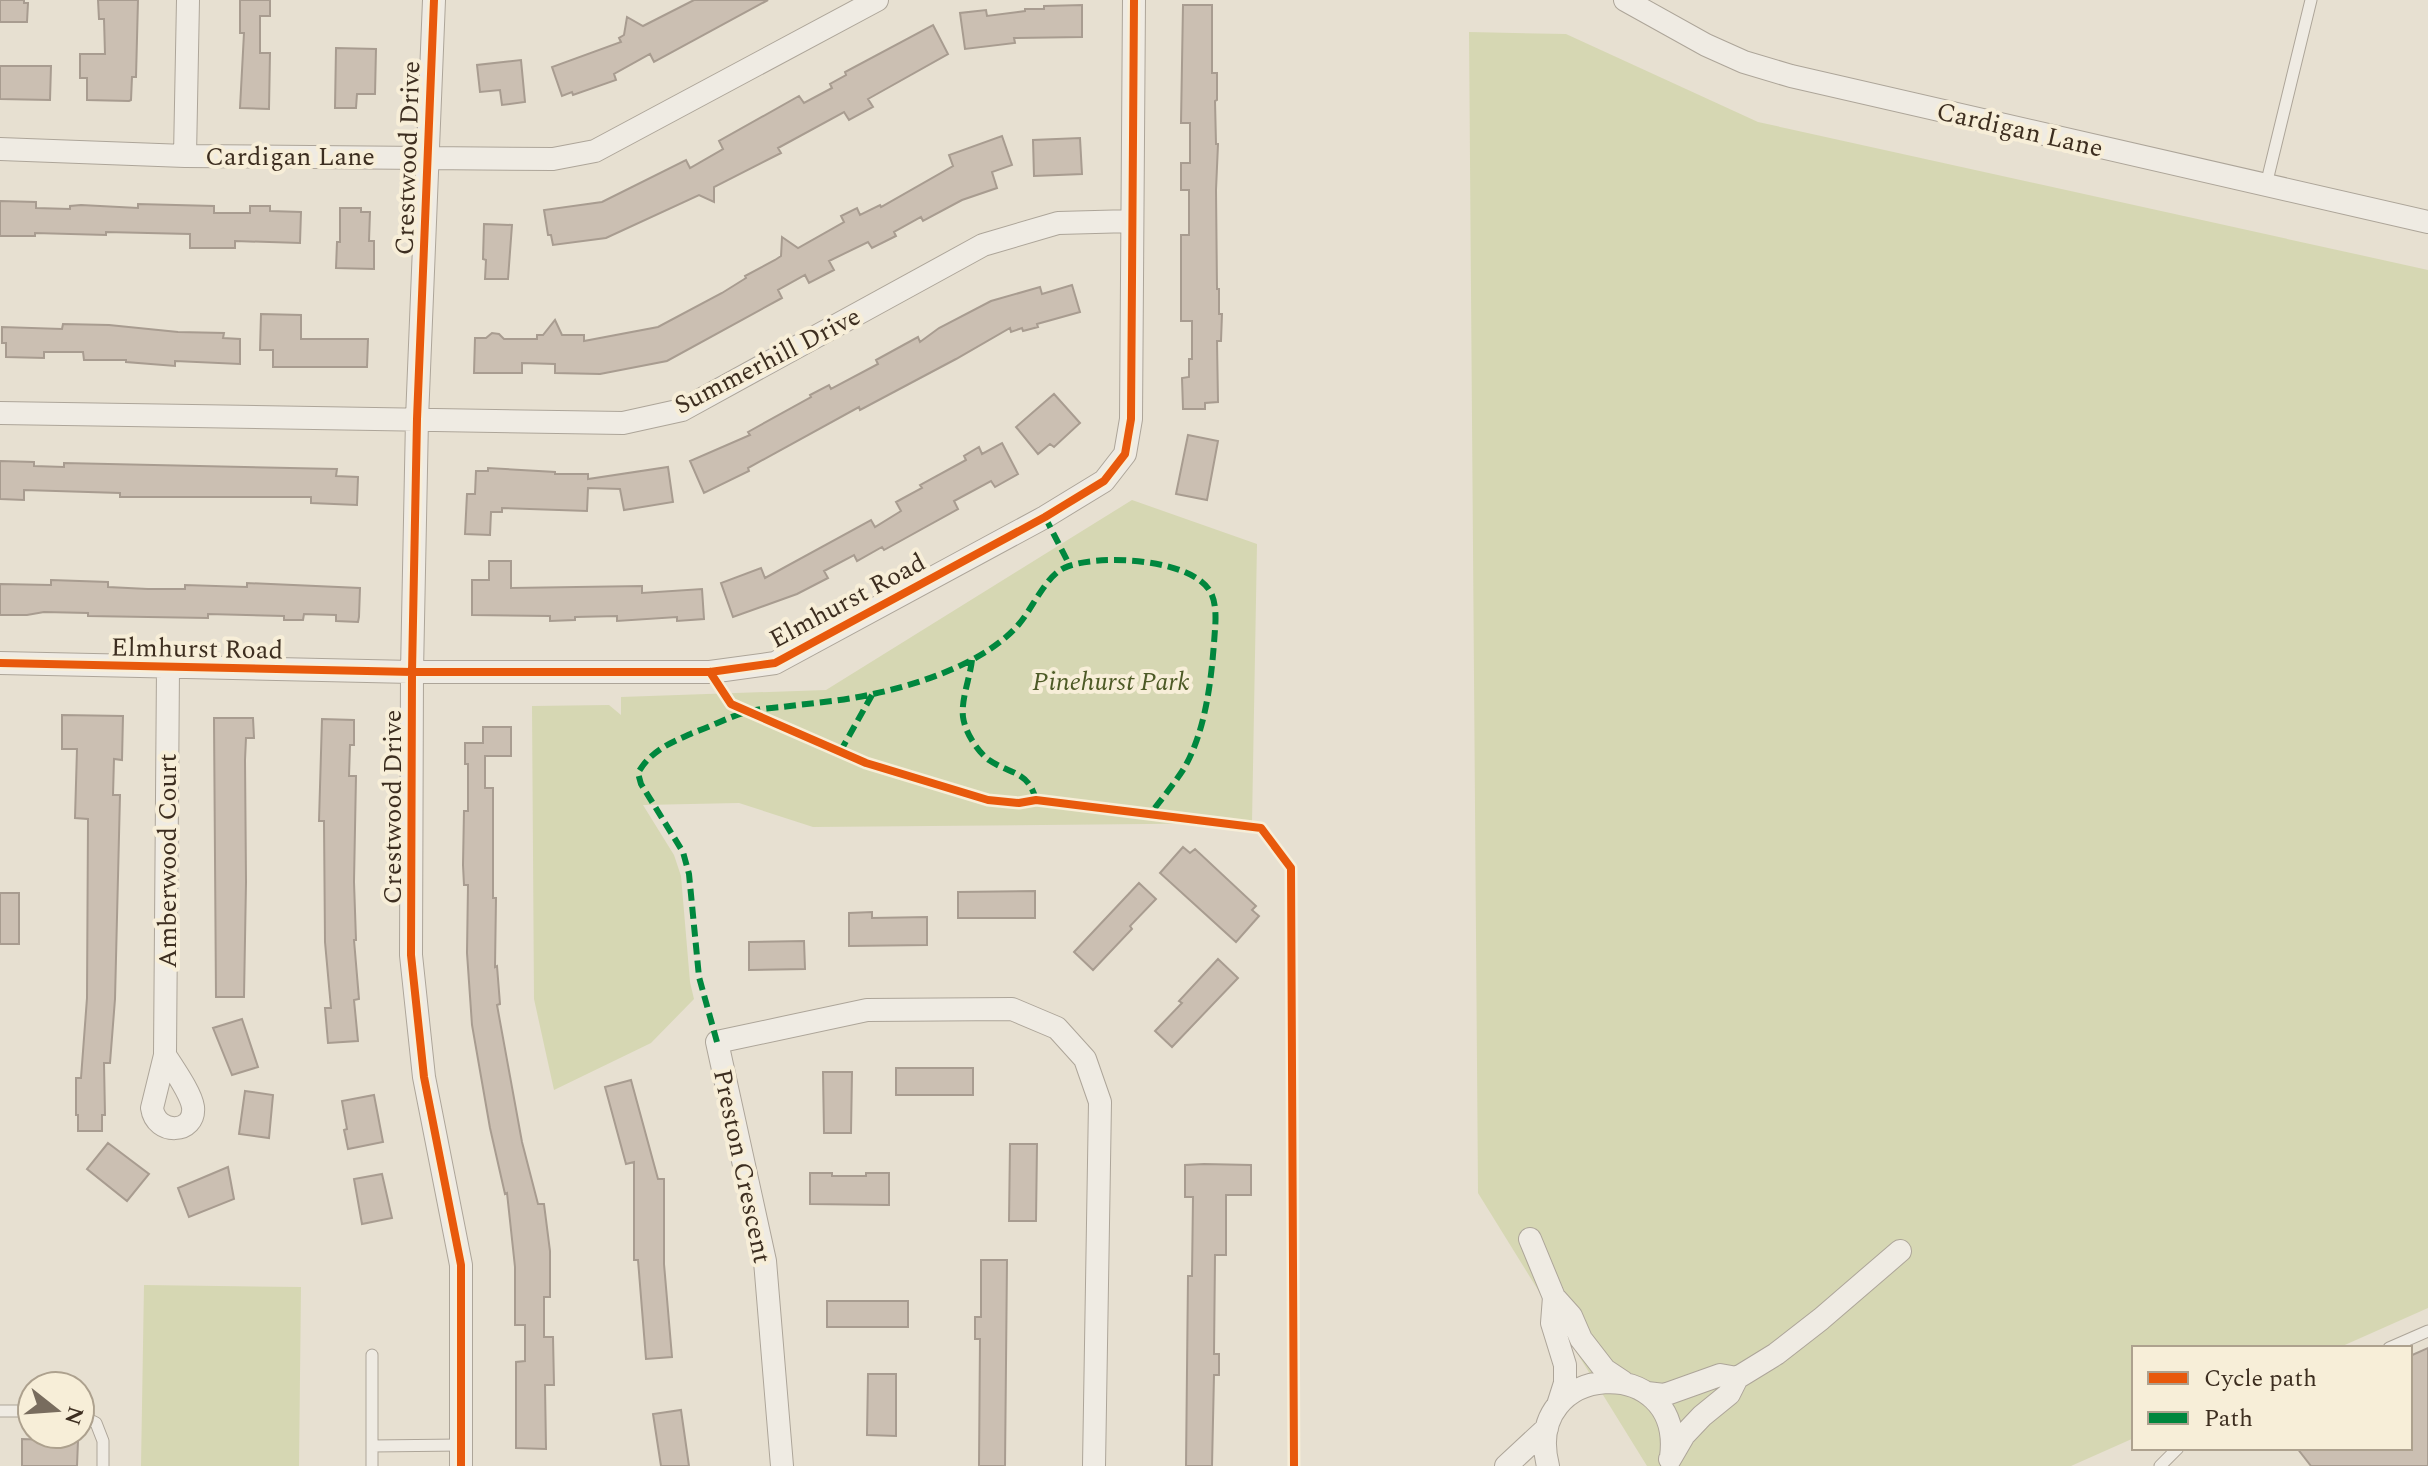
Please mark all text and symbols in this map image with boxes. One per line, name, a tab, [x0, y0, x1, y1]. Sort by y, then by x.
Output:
street label: Crestwood Drive	[385, 60, 431, 256]
street label: Cardigan Lane	[1933, 91, 2107, 169]
street label: Cardigan Lane	[205, 137, 375, 177]
street label: Summerhill Drive	[667, 297, 868, 425]
street label: Elmhurst Road	[762, 543, 933, 659]
street label: Elmhurst Road	[111, 627, 283, 671]
park label: Pinehurst Park	[1032, 662, 1190, 702]
street label: Crestwood Drive	[373, 710, 413, 904]
street label: Amberwood Court	[148, 753, 188, 969]
street label: Preston Crescent	[702, 1065, 782, 1267]
legend	[2132, 1346, 2412, 1450]
text: Cycle path	[2204, 1361, 2317, 1397]
north arrow	[16, 1370, 96, 1450]
text: Path	[2204, 1401, 2253, 1437]
text: N	[55, 1402, 92, 1429]

